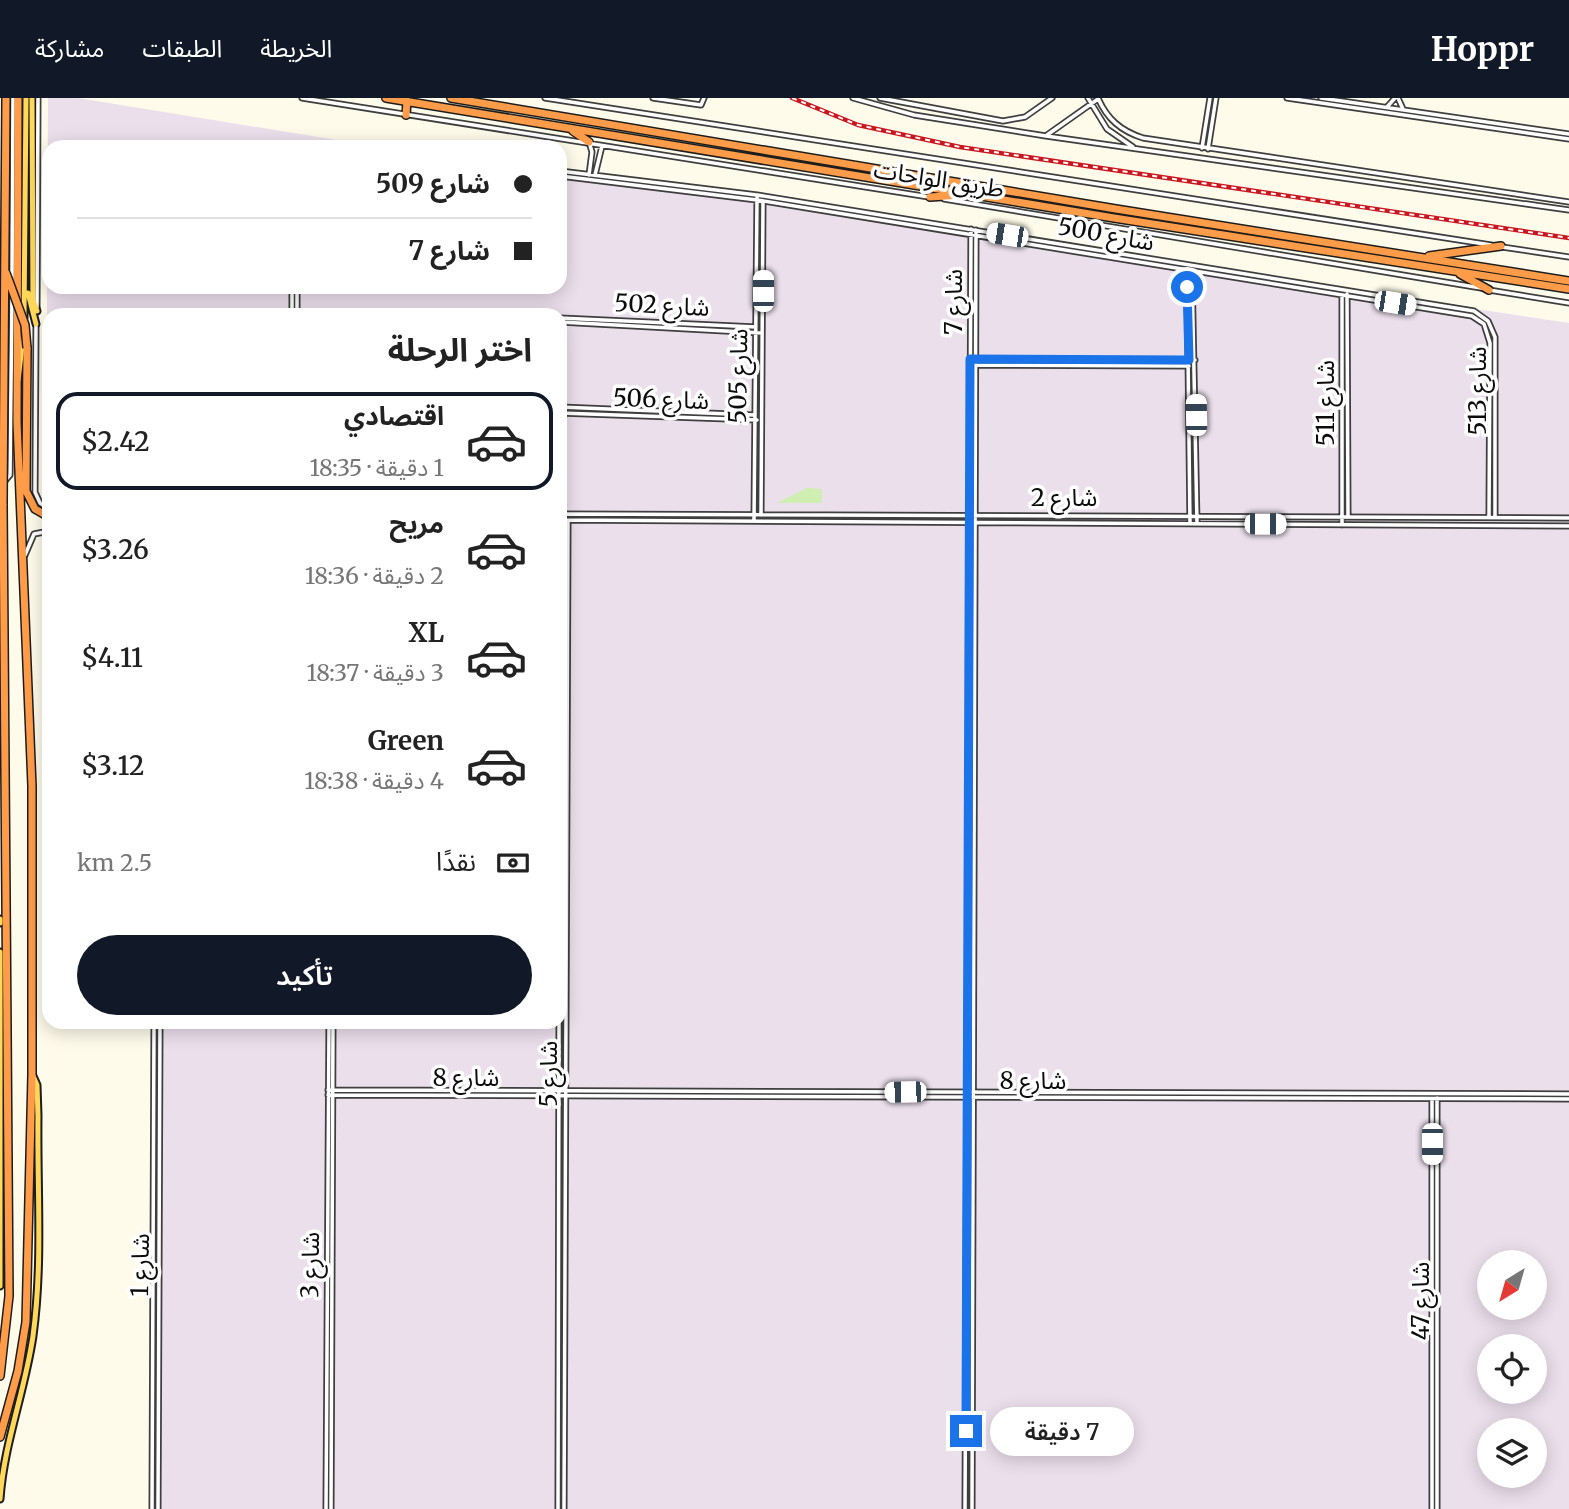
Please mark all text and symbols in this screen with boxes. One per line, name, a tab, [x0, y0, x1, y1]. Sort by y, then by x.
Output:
text: Hoppr	[1431, 29, 1534, 70]
text: مشاركة	[35, 33, 104, 64]
text: الطبقات	[142, 33, 222, 64]
text: الخريطة	[260, 33, 332, 64]
street label: طريق الواحات	[872, 153, 1006, 205]
text: شارع 509	[376, 167, 490, 200]
street label: شارع 500	[1055, 210, 1157, 260]
car	[985, 221, 1030, 249]
text: شارع 7	[409, 234, 490, 267]
street label: شارع 7	[938, 269, 971, 335]
car	[753, 270, 774, 312]
route start	[1171, 271, 1203, 303]
street label: شارع 502	[614, 287, 710, 325]
car	[1373, 289, 1418, 317]
street label: شارع 505	[722, 328, 756, 424]
text: اختر الرحلة	[388, 330, 532, 370]
street label: شارع 513	[1462, 346, 1495, 436]
street label: شارع 511	[1310, 360, 1343, 446]
street label: شارع 506	[612, 382, 710, 418]
car	[1186, 394, 1207, 436]
text: اقتصادي	[344, 399, 444, 432]
icon: car	[465, 410, 528, 473]
text: $2.42	[81, 425, 150, 458]
text: 1 دقيقة · 18:35	[309, 453, 444, 482]
street label: شارع 2	[1031, 482, 1097, 515]
text: مريح	[389, 507, 444, 540]
car	[1245, 514, 1287, 535]
icon: car	[465, 518, 528, 581]
text: $3.26	[81, 533, 149, 566]
text: 2 دقيقة · 18:36	[305, 561, 444, 590]
text: XL	[408, 616, 444, 649]
icon: car	[465, 626, 528, 689]
text: $4.11	[81, 641, 143, 674]
text: 3 دقيقة · 18:37	[306, 658, 444, 687]
text: Green	[368, 724, 444, 757]
icon: car	[465, 734, 528, 797]
text: $3.12	[81, 749, 145, 782]
text: 4 دقيقة · 18:38	[304, 766, 444, 795]
icon: cash	[494, 844, 532, 882]
text: نقدًا	[436, 845, 476, 878]
text: 2.5 km	[77, 848, 152, 877]
button: تأكيد	[77, 935, 532, 1015]
street label: شارع 5	[533, 1041, 566, 1107]
street label: شارع 8	[433, 1062, 499, 1095]
street label: شارع 8	[1000, 1065, 1066, 1098]
car	[884, 1081, 927, 1103]
car	[1422, 1123, 1443, 1165]
street label: شارع 3	[294, 1232, 328, 1298]
street label: شارع 1	[124, 1233, 158, 1297]
north arrow	[1477, 1250, 1547, 1320]
map controls	[1477, 1250, 1547, 1488]
street label: شارع 47	[1405, 1262, 1438, 1340]
button: locate	[1477, 1334, 1547, 1404]
callout: 7 دقيقة	[990, 1406, 1134, 1456]
route end	[950, 1415, 982, 1447]
text: 7 دقيقة	[1025, 1417, 1099, 1446]
button: layers	[1477, 1418, 1547, 1488]

